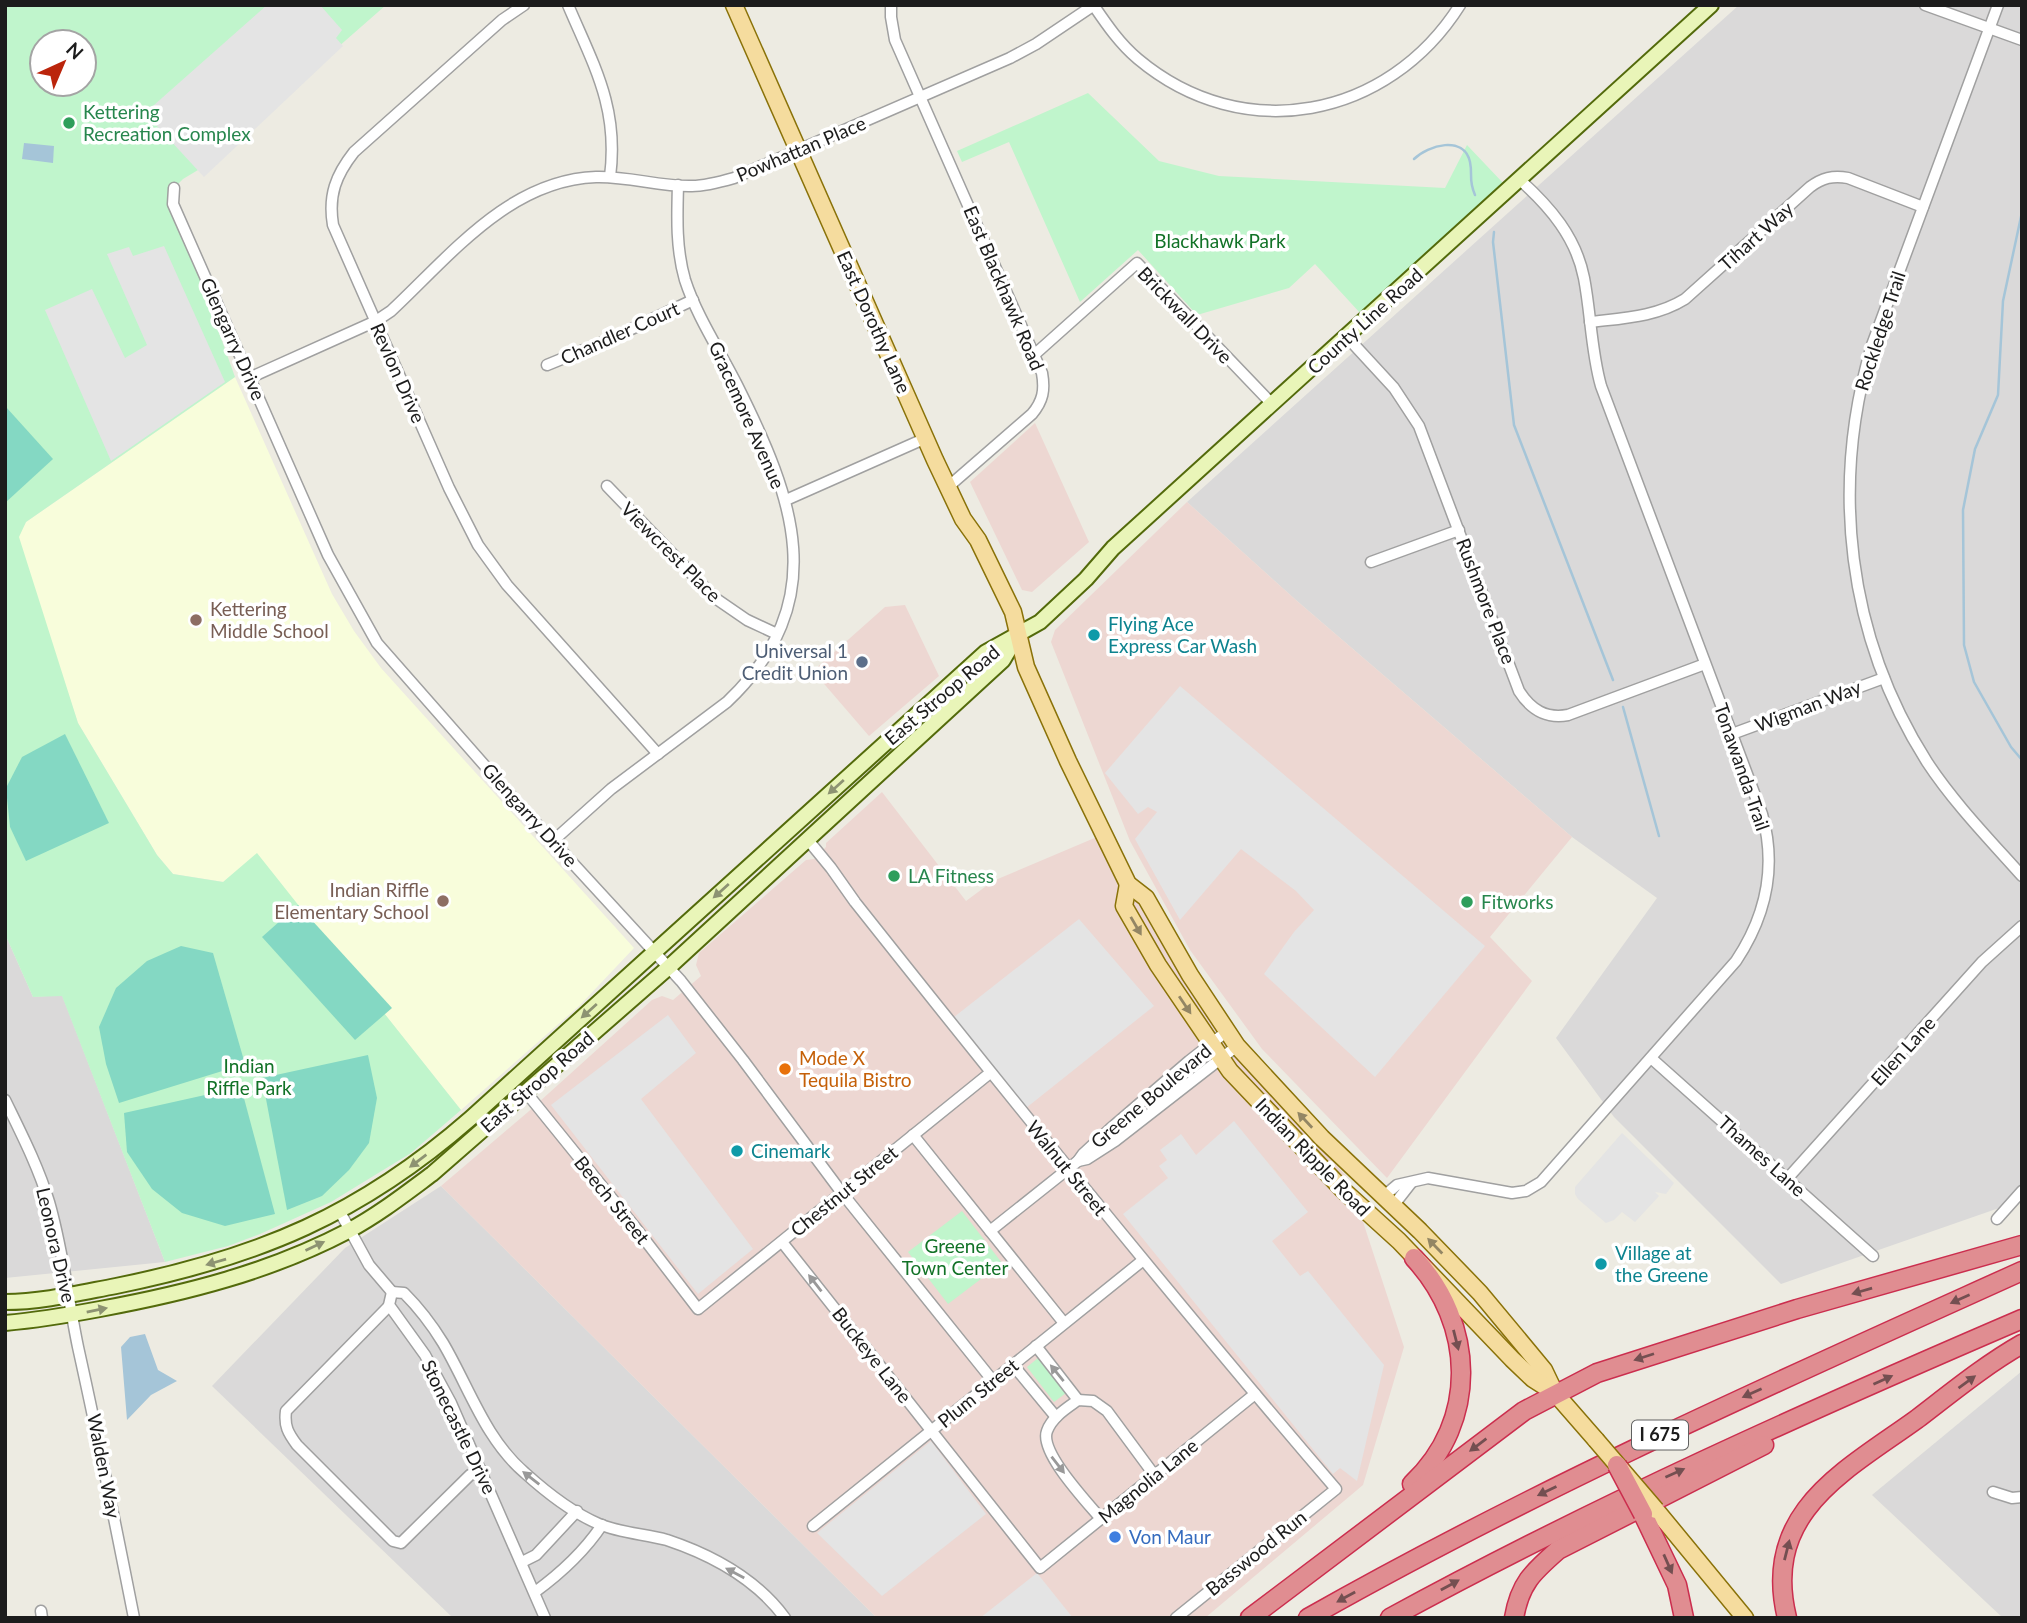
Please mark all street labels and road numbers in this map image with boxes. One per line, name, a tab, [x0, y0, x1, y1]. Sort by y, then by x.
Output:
street label: Powhattan Place	[733, 111, 869, 186]
street label: Tihart Way	[1714, 196, 1798, 275]
street label: East Blackhawk Road	[959, 202, 1050, 374]
street label: East Dorothy Lane	[833, 247, 916, 397]
street label: Brickwall Drive	[1133, 261, 1237, 368]
street label: County Line Road	[1302, 263, 1427, 378]
street label: Rockledge Trail	[1849, 268, 1910, 394]
street label: Glengarry Drive	[196, 274, 271, 404]
street label: Chandler Court	[557, 296, 683, 369]
street label: Revlon Drive	[366, 319, 431, 426]
street label: Gracemore Avenue	[705, 338, 790, 492]
street label: Viewcrest Place	[617, 497, 726, 606]
street label: Rushmore Place	[1452, 535, 1521, 667]
street label: East Stroop Road	[880, 640, 1004, 749]
street label: Wigman Way	[1751, 675, 1864, 736]
street label: Tonawanda Trail	[1710, 700, 1775, 834]
street label: Glengarry Drive	[478, 758, 583, 871]
street label: Ellen Lane	[1866, 1011, 1940, 1090]
street label: East Stroop Road	[475, 1026, 598, 1137]
street label: Greene Boulevard	[1086, 1039, 1215, 1153]
street label: Indian Ripple Road	[1251, 1093, 1375, 1220]
street label: Thames Lane	[1714, 1110, 1811, 1201]
street label: Walnut Street	[1022, 1116, 1113, 1220]
street label: Chestnut Street	[785, 1140, 902, 1241]
street label: Beech Street	[570, 1151, 655, 1249]
street label: Leonora Drive	[32, 1185, 81, 1305]
street label: Buckeye Lane	[828, 1302, 917, 1407]
street label: Plum Street	[933, 1353, 1023, 1432]
street label: Stonecastle Drive	[417, 1356, 502, 1498]
street label: Walden Way	[83, 1412, 126, 1520]
road number: I 675	[1632, 1420, 1688, 1450]
street label: Magnolia Lane	[1093, 1434, 1202, 1528]
street label: Basswood Run	[1201, 1505, 1311, 1600]

